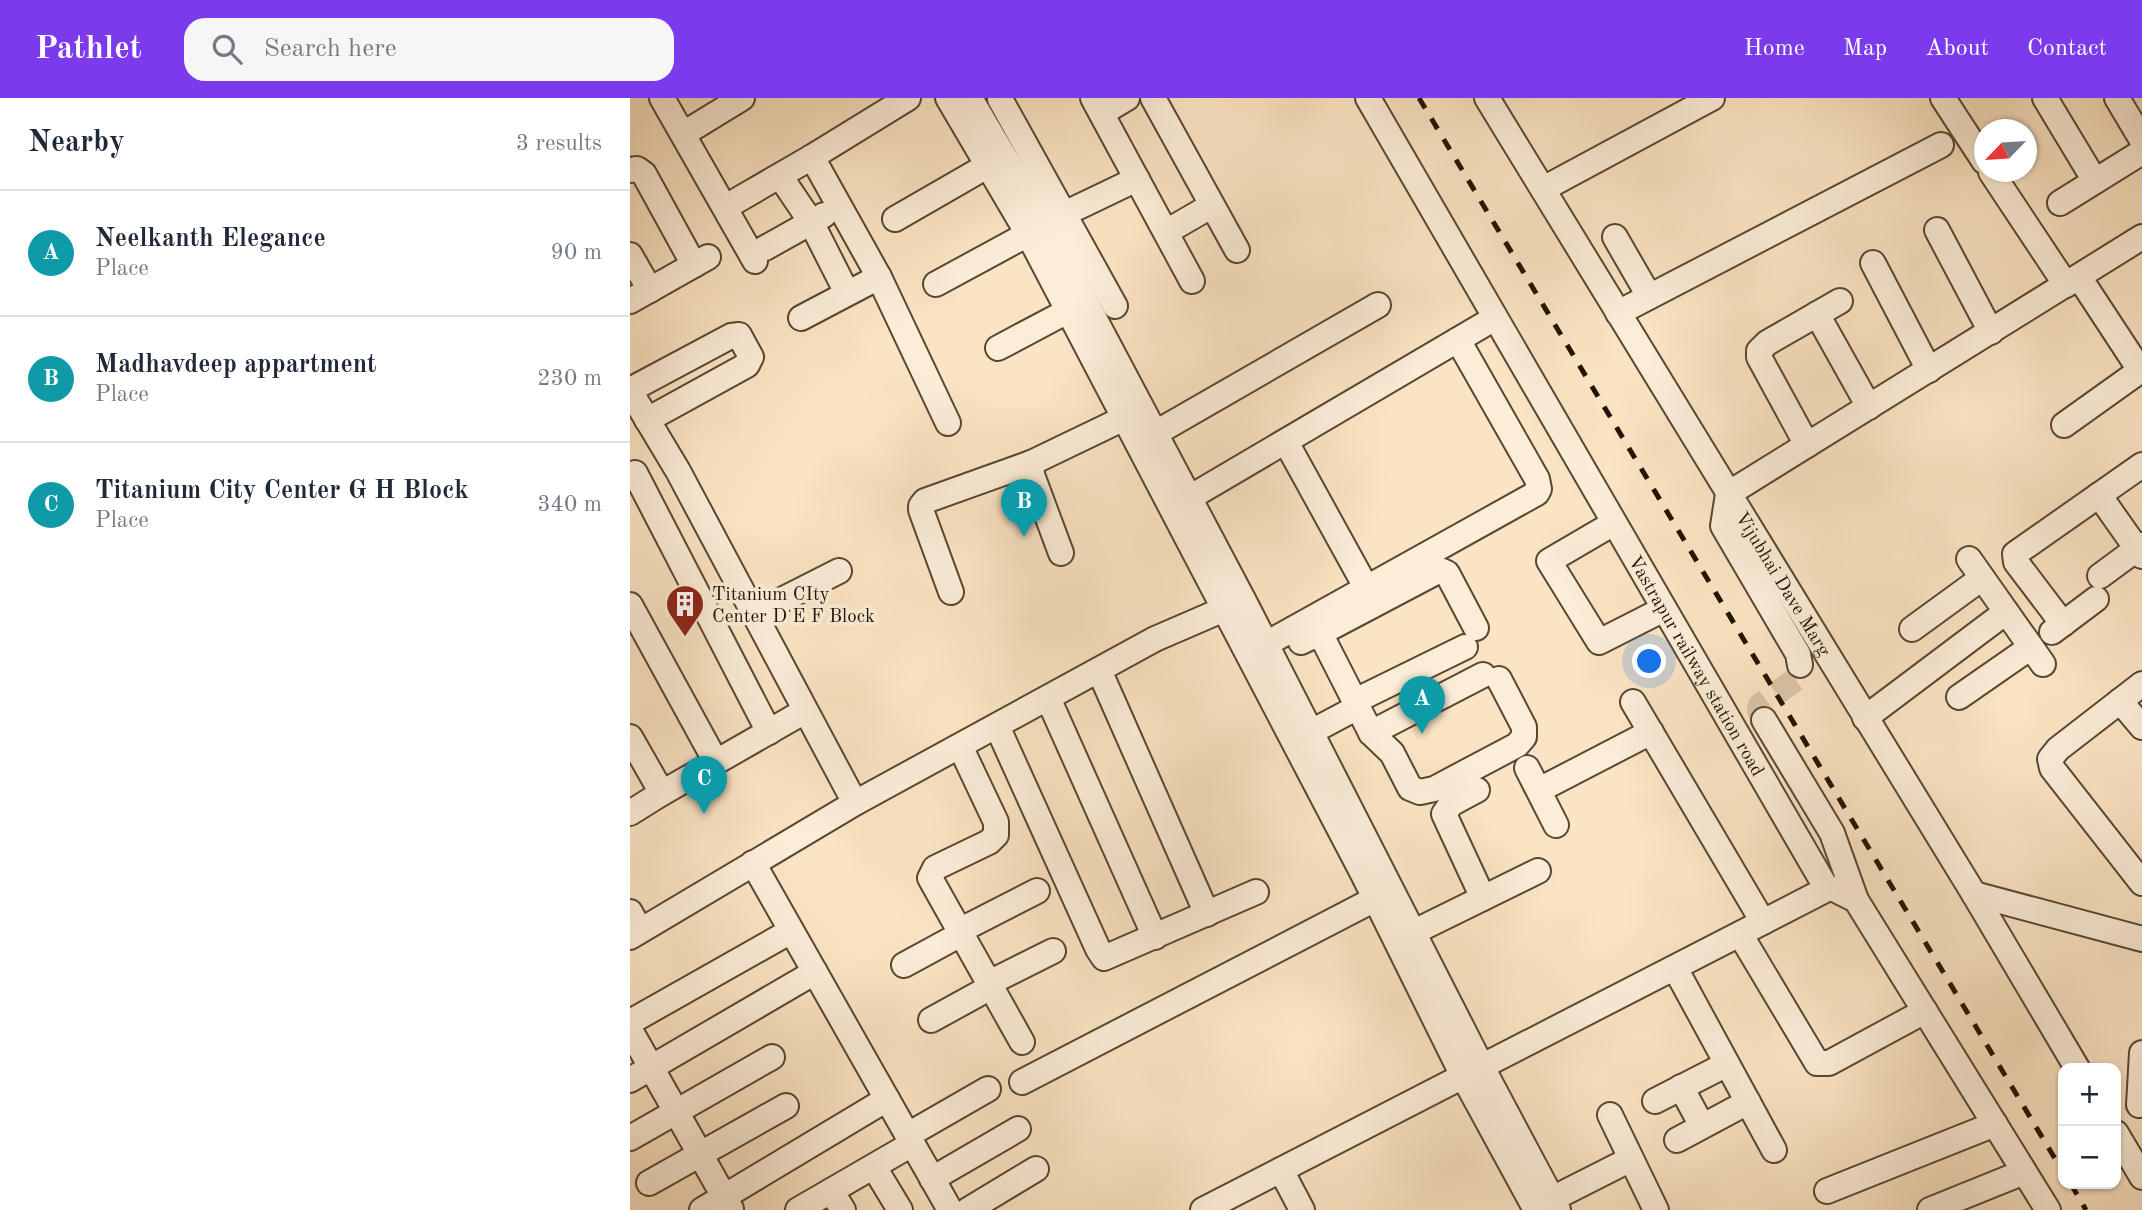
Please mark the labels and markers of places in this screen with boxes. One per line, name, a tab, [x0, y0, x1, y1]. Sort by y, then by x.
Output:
pin: B	[1001, 479, 1047, 537]
building icon: Titanium CIty Center D E F Block	[664, 583, 706, 638]
place label: Titanium CIty Center D E F Block	[712, 586, 875, 627]
pin: A	[1399, 676, 1445, 734]
pin: C	[681, 756, 727, 814]

